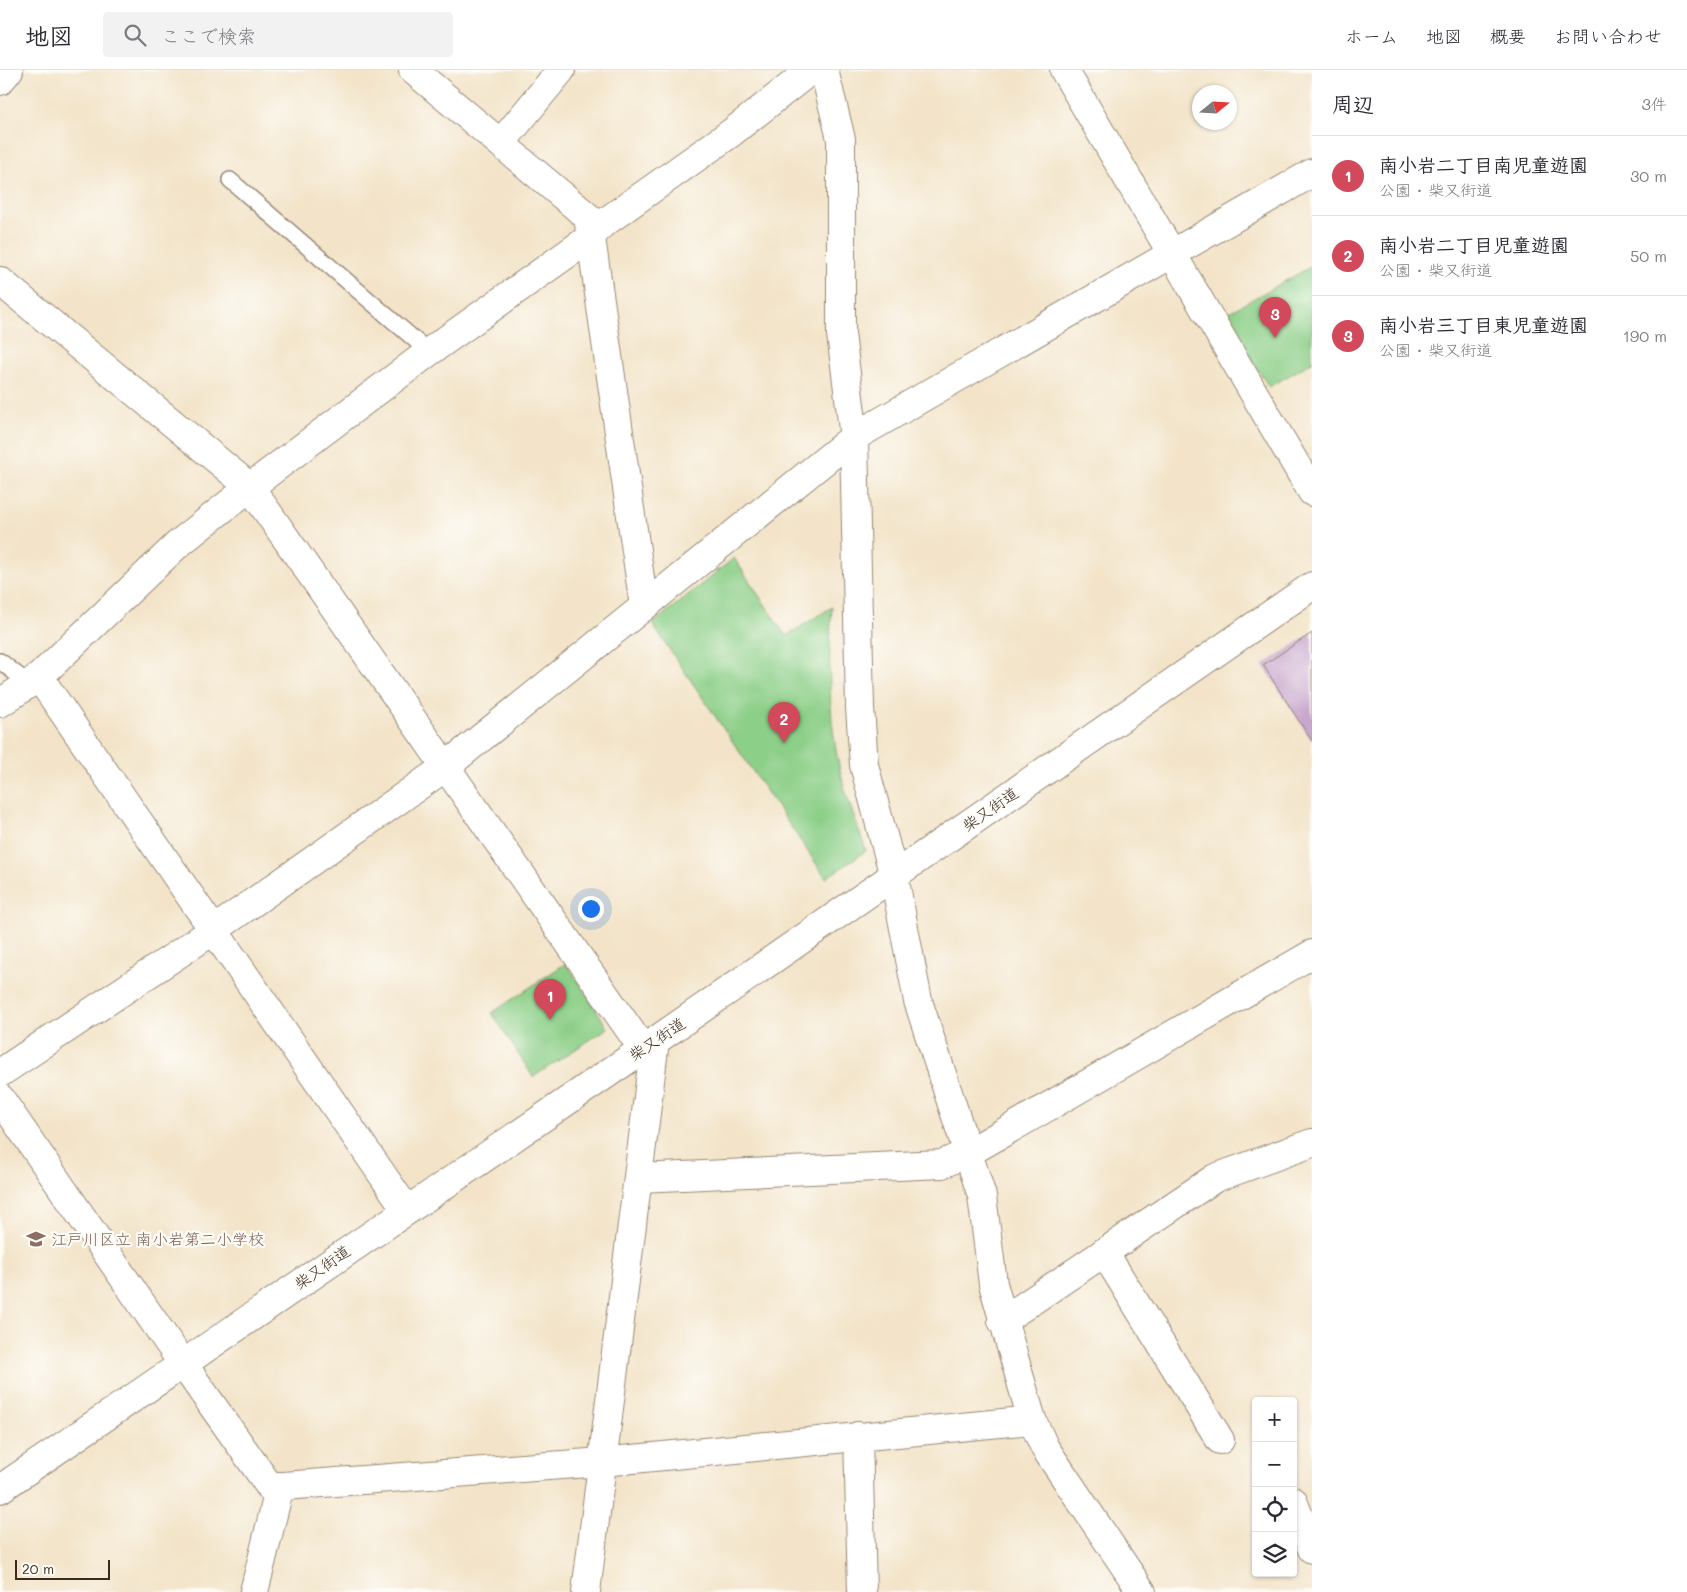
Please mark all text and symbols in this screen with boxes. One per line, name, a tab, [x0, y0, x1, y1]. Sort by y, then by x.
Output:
search box	[103, 12, 453, 57]
text: 地図	[25, 20, 73, 51]
icon: search	[121, 21, 149, 49]
text: ここで検索	[161, 23, 256, 48]
text: ホーム	[1345, 24, 1398, 48]
text: 地図	[1426, 24, 1462, 48]
text: 概要	[1490, 24, 1526, 48]
text: お問い合わせ	[1554, 24, 1662, 48]
north arrow	[1192, 85, 1237, 130]
text: 周辺	[1332, 90, 1374, 117]
text: 3件	[1642, 93, 1667, 114]
text: 南小岩二丁目南児童遊園	[1379, 152, 1588, 177]
text: 1	[1344, 165, 1352, 186]
text: 30 m	[1630, 165, 1667, 186]
text: 公園 · 柴又街道	[1379, 179, 1492, 200]
text: 南小岩二丁目児童遊園	[1379, 232, 1569, 257]
text: 2	[1344, 245, 1352, 266]
text: 50 m	[1630, 245, 1667, 266]
text: 公園 · 柴又街道	[1379, 259, 1492, 280]
pin: 3	[1259, 297, 1291, 338]
text: 南小岩三丁目東児童遊園	[1379, 312, 1588, 337]
text: 3	[1343, 325, 1353, 346]
text: 190 m	[1623, 325, 1667, 346]
text: 公園 · 柴又街道	[1379, 339, 1492, 360]
pin: 2	[768, 702, 800, 743]
street label: 柴又街道	[957, 782, 1022, 836]
your location	[578, 896, 604, 922]
pin: 1	[534, 979, 566, 1020]
street label: 柴又街道	[624, 1012, 689, 1065]
school or university icon: 江戸川区立 南小岩第二小学校	[25, 1228, 47, 1250]
place label: 江戸川区立 南小岩第二小学校	[51, 1228, 264, 1249]
street label: 柴又街道	[289, 1240, 354, 1294]
map controls	[1252, 1397, 1297, 1577]
button: +	[1252, 1397, 1297, 1442]
button: −	[1252, 1442, 1297, 1487]
button: locate	[1252, 1487, 1297, 1532]
button: layers	[1252, 1532, 1297, 1577]
scale bar	[15, 1557, 110, 1580]
text: 20 m	[22, 1559, 54, 1578]

